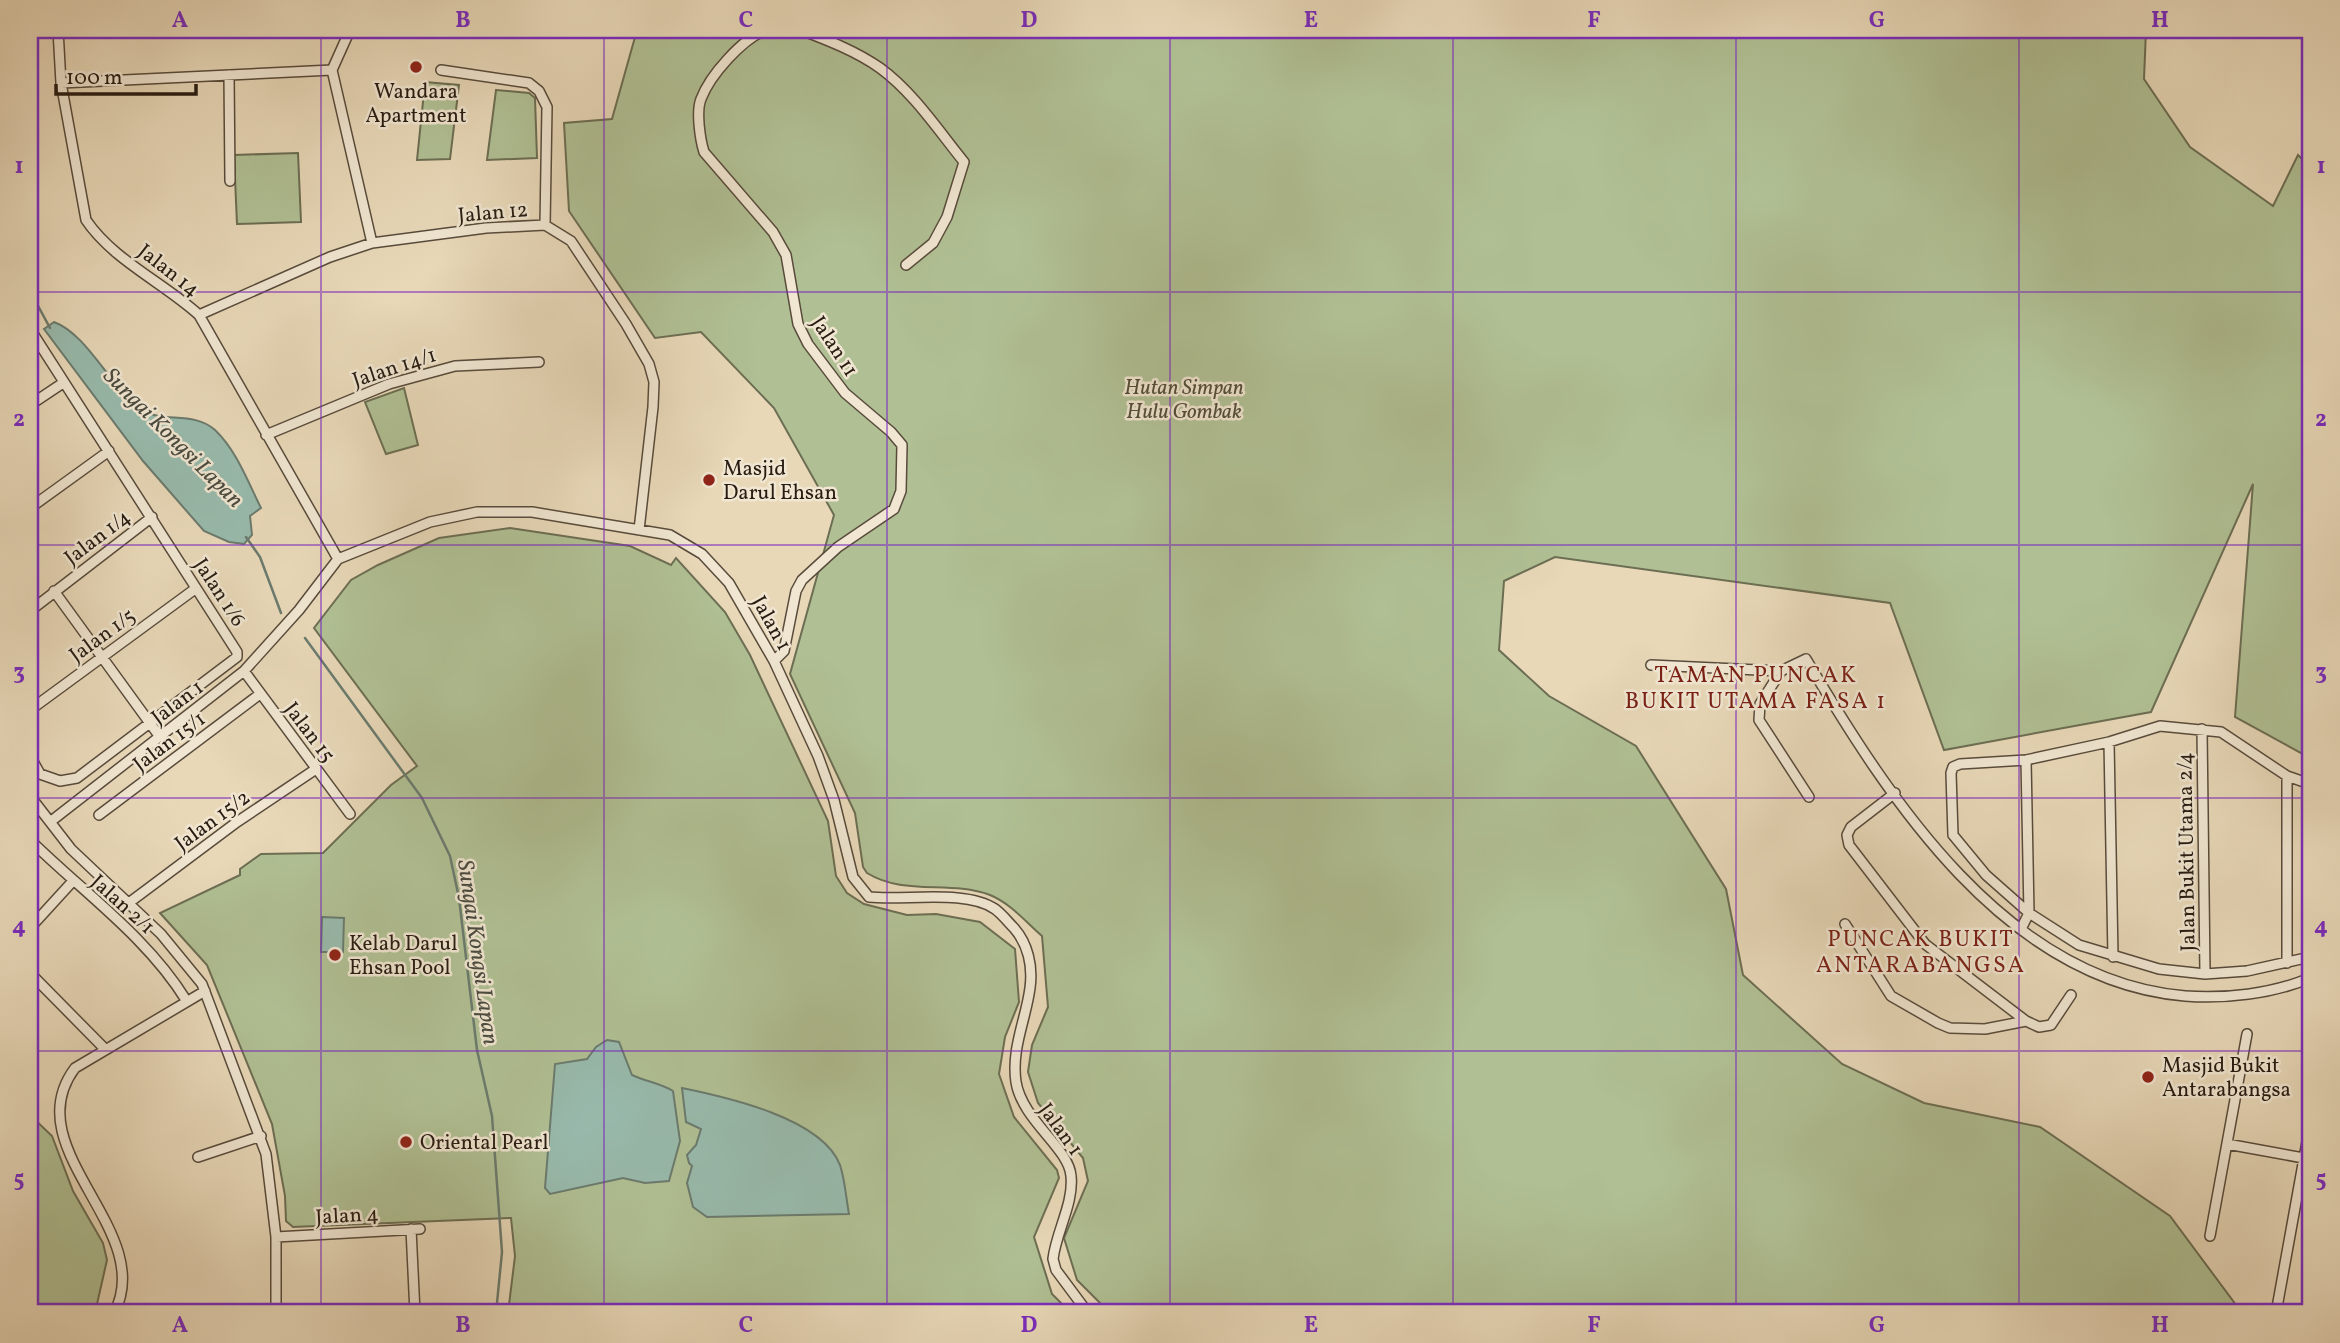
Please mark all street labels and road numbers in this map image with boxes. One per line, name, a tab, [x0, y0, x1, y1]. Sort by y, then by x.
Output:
street label: Jalan 12	[457, 196, 529, 231]
street label: Jalan 14	[131, 238, 205, 305]
street label: Jalan 11	[803, 311, 864, 383]
street label: Jalan 14/1	[349, 341, 440, 396]
street label: Jalan 1/4	[59, 504, 137, 573]
street label: Jalan 1/6	[186, 553, 252, 633]
street label: Jalan 1	[744, 591, 798, 657]
street label: Jalan 1/5	[64, 602, 142, 670]
street label: Jalan 1	[146, 674, 210, 733]
street label: Jalan 15	[276, 697, 341, 769]
street label: Jalan 15/1	[128, 705, 212, 779]
street label: Jalan Bukit Utama 2/4	[2171, 752, 2204, 952]
street label: Jalan 15/2	[169, 784, 257, 859]
street label: Jalan 2/1	[84, 868, 160, 942]
street label: Jalan 1	[1031, 1097, 1089, 1162]
street label: Jalan 4	[315, 1200, 379, 1233]

